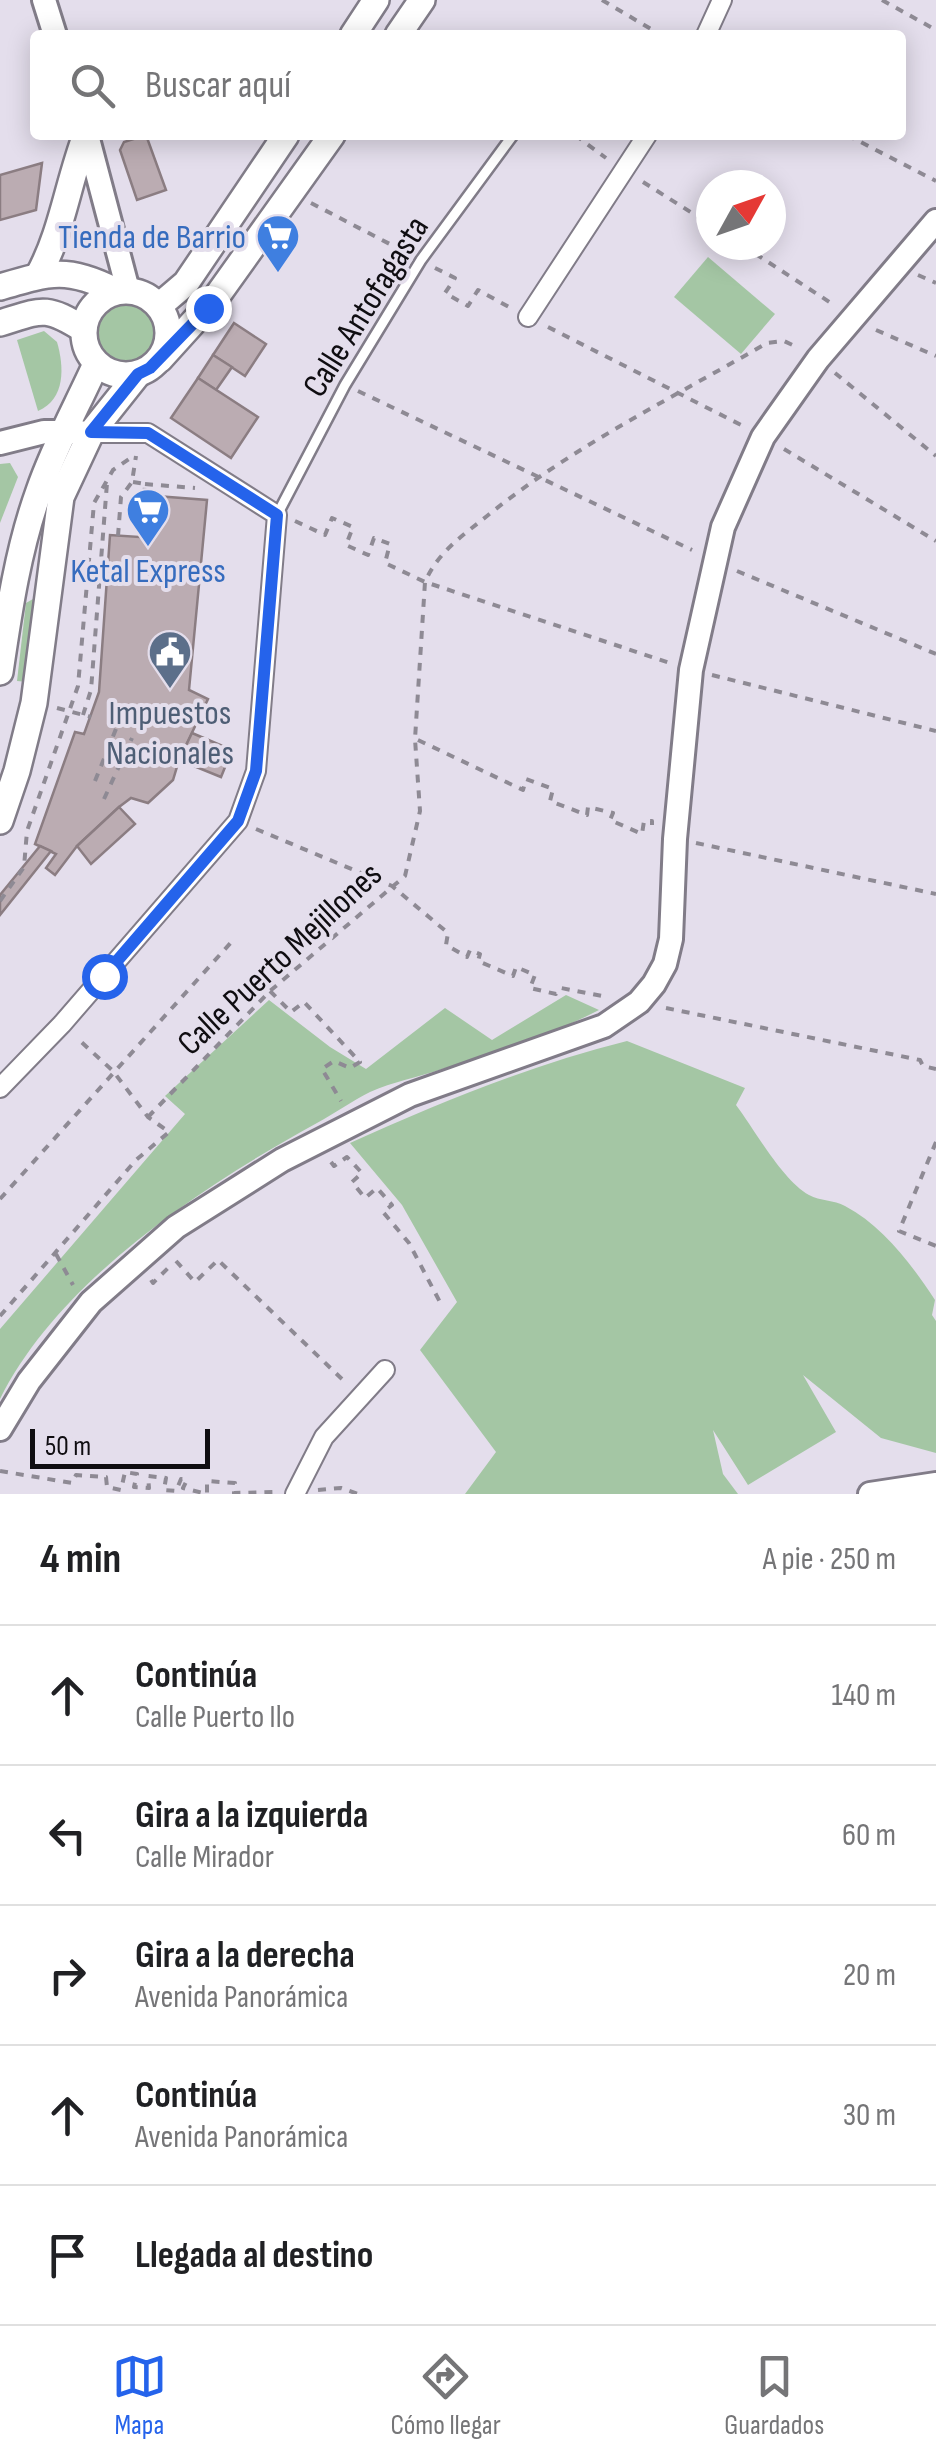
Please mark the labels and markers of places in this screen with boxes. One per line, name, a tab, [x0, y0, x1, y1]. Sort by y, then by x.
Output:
supermarket icon: Tienda de Barrio	[255, 213, 301, 274]
place label: Tienda de Barrio	[58, 216, 246, 259]
supermarket icon: Ketal Express	[125, 487, 171, 548]
place label: Ketal Express	[70, 550, 226, 593]
public building icon: Impuestos Nacionales	[147, 629, 193, 690]
place label: Impuestos Nacionales	[106, 692, 234, 775]

